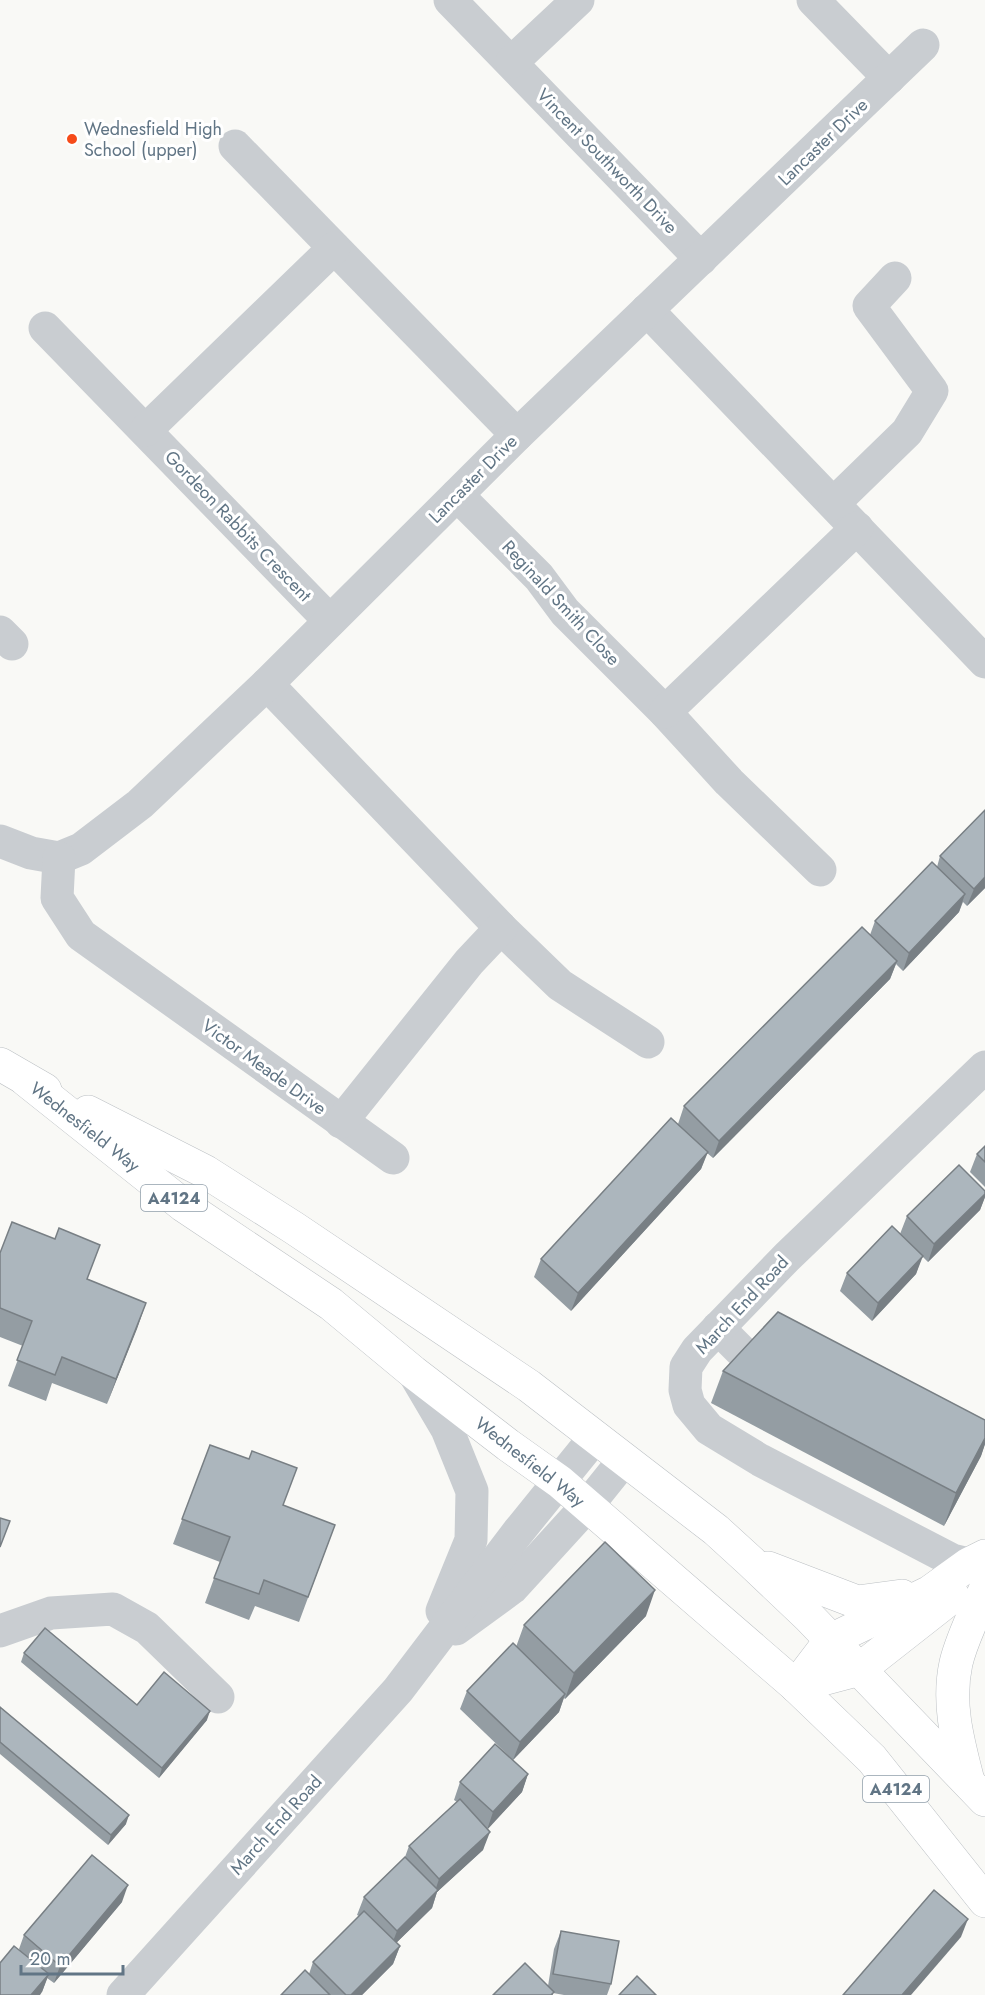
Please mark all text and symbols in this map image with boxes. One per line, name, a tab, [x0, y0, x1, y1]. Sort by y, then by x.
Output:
street label: Vincent Southworth Drive	[531, 83, 683, 239]
street label: Lancaster Drive	[772, 92, 874, 192]
place label: Wednesfield High School (upper)	[84, 116, 222, 163]
marker: Wednesfield High School (upper)	[65, 132, 79, 146]
street label: Lancaster Drive	[423, 429, 523, 529]
street label: Gordeon Rabbits Crescent	[159, 445, 318, 608]
street label: Reginald Smith Close	[496, 535, 626, 671]
street label: Victor Meade Drive	[196, 1013, 332, 1121]
street label: Wednesfield Way	[24, 1076, 146, 1178]
road number: A4124	[141, 1185, 207, 1211]
street label: March End Road	[689, 1250, 795, 1360]
street label: Wednesfield Way	[469, 1411, 591, 1513]
street label: March End Road	[224, 1769, 328, 1881]
road number: A4124	[863, 1776, 929, 1802]
scale bar	[21, 1938, 123, 1976]
text: 20 m	[30, 1946, 70, 1972]

